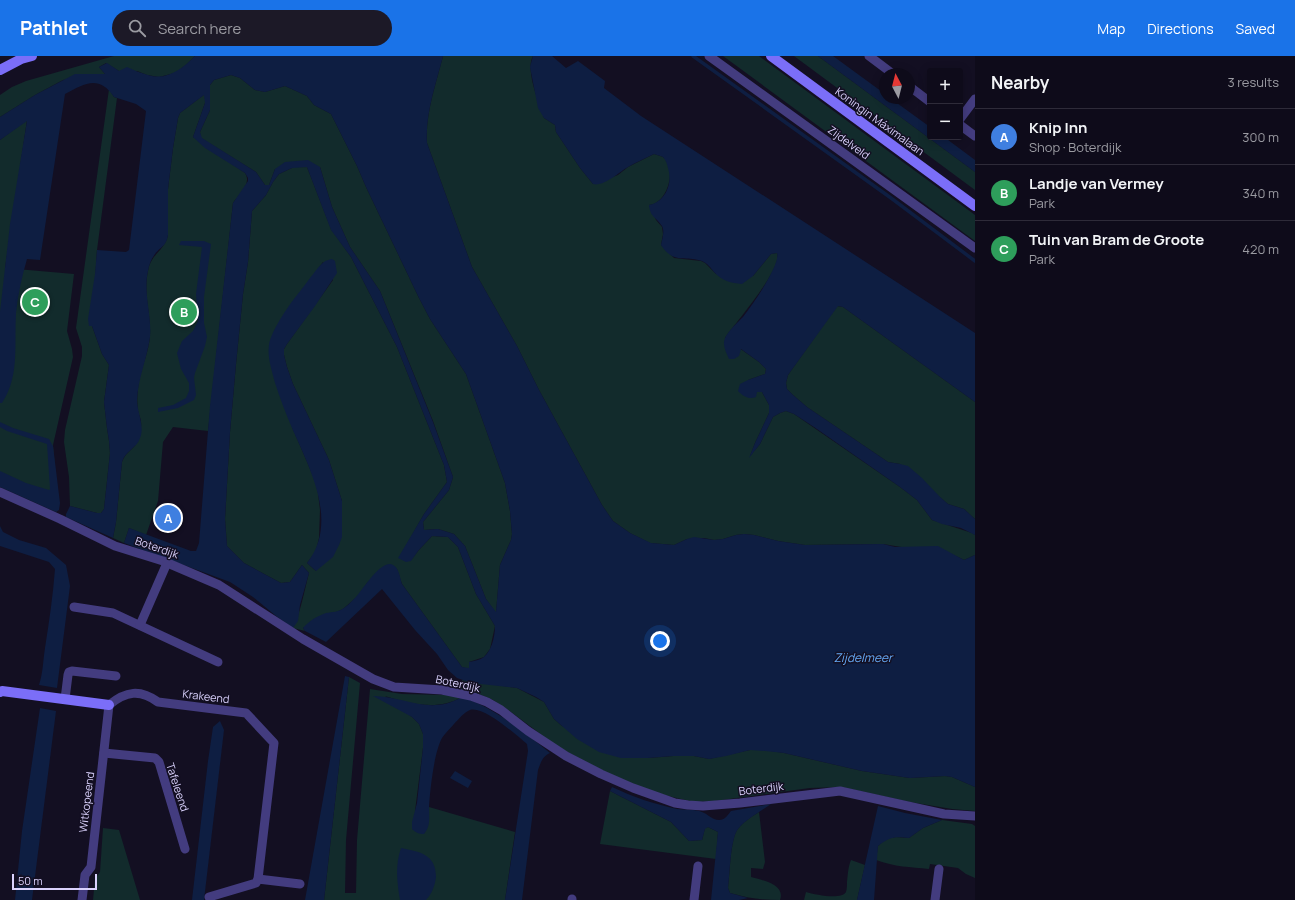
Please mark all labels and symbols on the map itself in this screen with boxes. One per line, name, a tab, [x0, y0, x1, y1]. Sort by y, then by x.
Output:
north arrow	[879, 68, 915, 104]
street label: Koningin Máximalaan	[832, 84, 928, 158]
street label: Zijdelveld	[825, 122, 873, 162]
pin: C	[22, 287, 48, 317]
pin: B	[171, 297, 197, 327]
pin: A	[155, 503, 181, 533]
street label: Boterdijk	[133, 533, 181, 562]
your location	[650, 631, 670, 651]
water label: Zijdelmeer	[834, 649, 894, 666]
street label: Boterdijk	[434, 671, 482, 695]
street label: Krakeend	[182, 686, 230, 706]
street label: Tafeleend	[163, 761, 193, 813]
street label: Witkopeend	[75, 771, 97, 833]
street label: Boterdijk	[738, 778, 785, 798]
scale bar	[12, 872, 97, 891]

